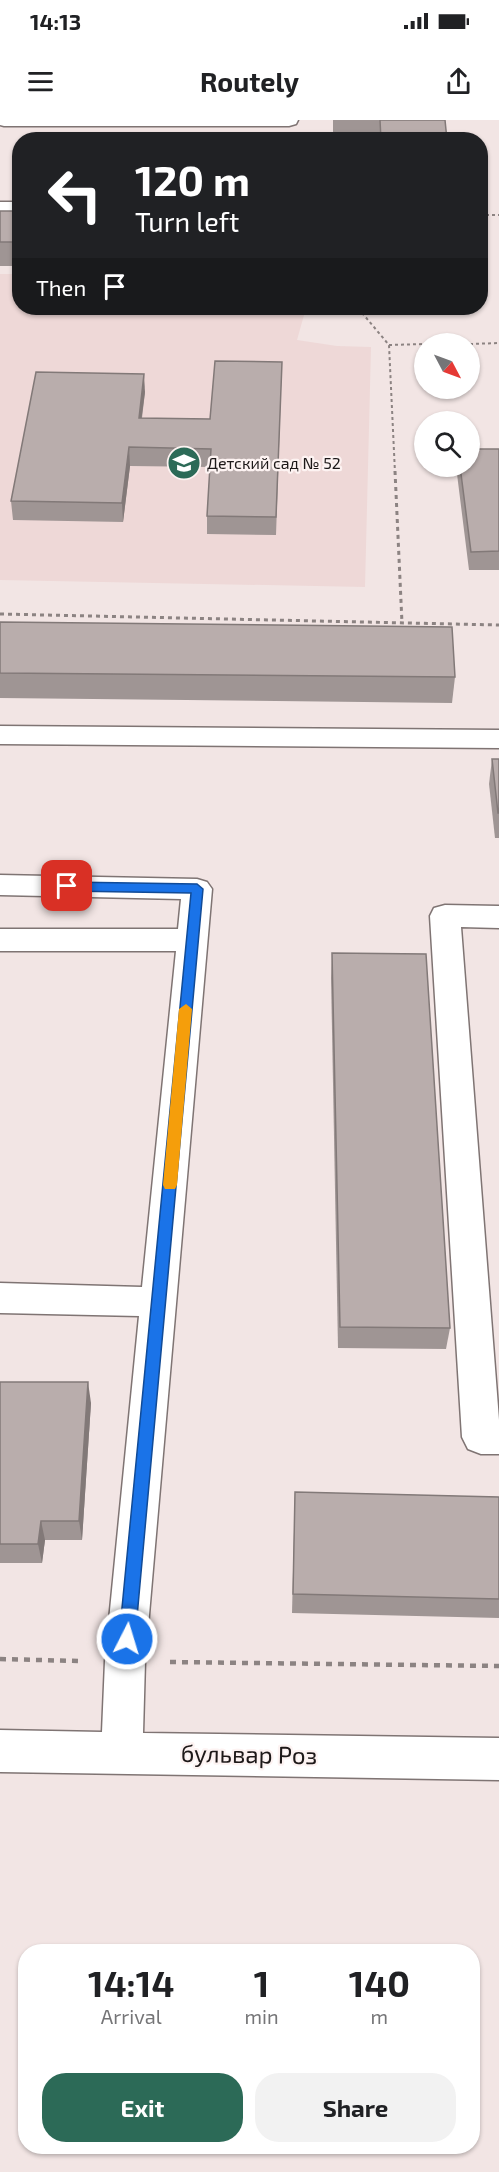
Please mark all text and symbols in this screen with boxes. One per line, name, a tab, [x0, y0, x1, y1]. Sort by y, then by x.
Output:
text: 14:13	[30, 8, 81, 34]
icon: menu	[24, 65, 57, 98]
text: Routely	[200, 65, 299, 97]
icon: share	[442, 65, 475, 98]
text: 120 m	[135, 154, 250, 204]
icon: left	[36, 156, 114, 234]
text: Turn left	[135, 205, 239, 237]
icon: arrive	[98, 270, 131, 303]
text: Then	[36, 274, 86, 300]
north arrow	[414, 333, 480, 399]
map controls	[414, 333, 480, 477]
button: search	[414, 411, 480, 477]
school or university icon: Детский сад № 52	[166, 445, 202, 481]
place label: Детский сад № 52	[207, 453, 341, 472]
pin	[41, 860, 92, 911]
icon: arrive	[50, 869, 83, 902]
position arrow	[95, 1607, 159, 1671]
street label: бульвар Роз	[180, 1738, 318, 1770]
text: 14:14	[88, 1961, 174, 2004]
text: 1	[254, 1961, 269, 2004]
text: 140	[349, 1961, 410, 2004]
text: Arrival	[101, 2004, 162, 2028]
text: min	[244, 2004, 279, 2028]
text: m	[371, 2004, 388, 2028]
button: Exit	[42, 2073, 243, 2142]
button: Share	[255, 2073, 456, 2142]

